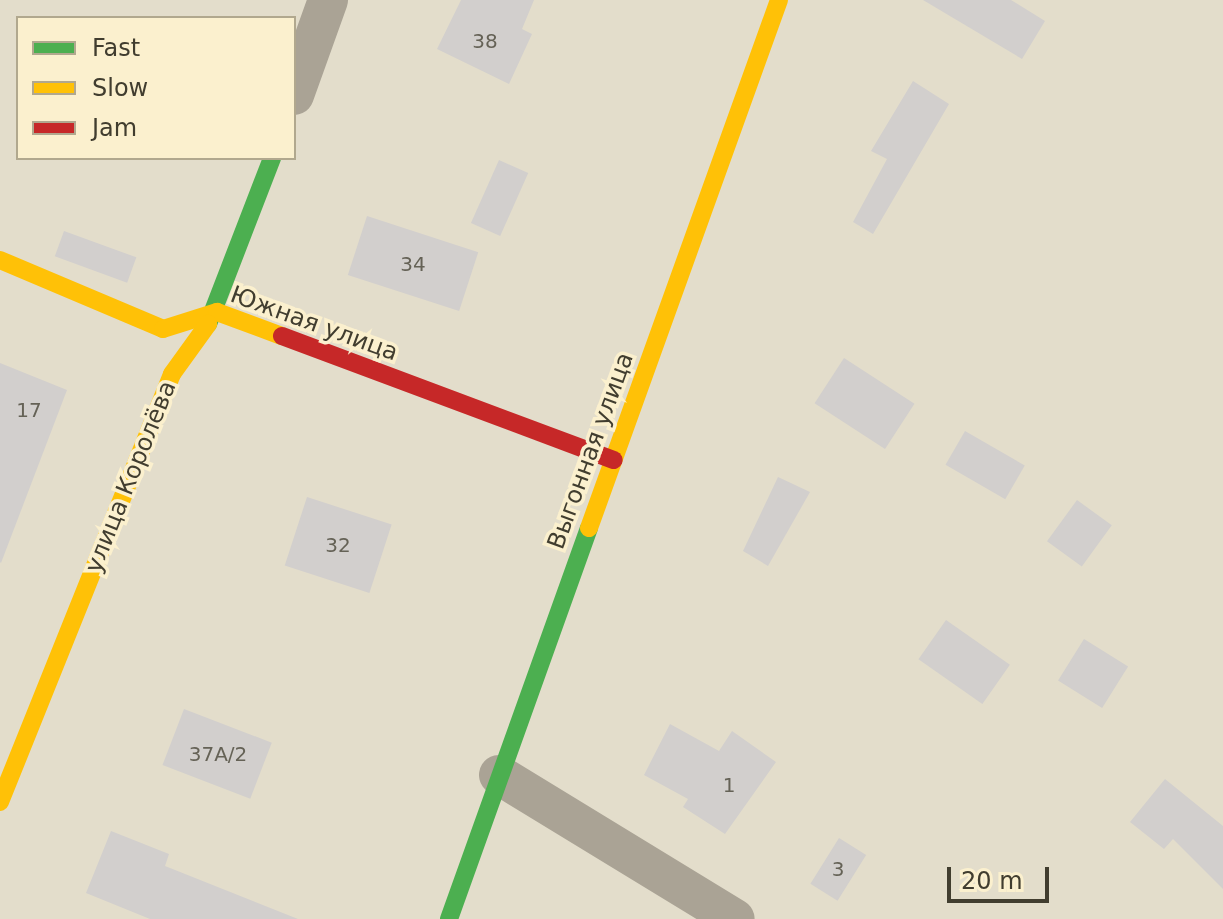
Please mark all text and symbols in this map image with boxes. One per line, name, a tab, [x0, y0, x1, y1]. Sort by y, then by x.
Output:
legend	[16, 16, 296, 160]
house number: 38	[472, 29, 498, 53]
text: Fast	[92, 34, 140, 62]
text: Slow	[92, 74, 148, 102]
text: Jam	[92, 114, 137, 142]
house number: 34	[400, 252, 426, 276]
street label: Южная улица	[226, 280, 402, 368]
street label: Выгонная улица	[542, 349, 640, 553]
street label: улица Королёва	[79, 377, 183, 577]
house number: 17	[16, 398, 42, 422]
house number: 32	[325, 533, 351, 557]
house number: 37А/2	[189, 742, 247, 766]
house number: 1	[723, 773, 735, 797]
scale bar	[951, 851, 1053, 901]
house number: 3	[832, 857, 844, 881]
text: 20 m	[961, 867, 1023, 895]

